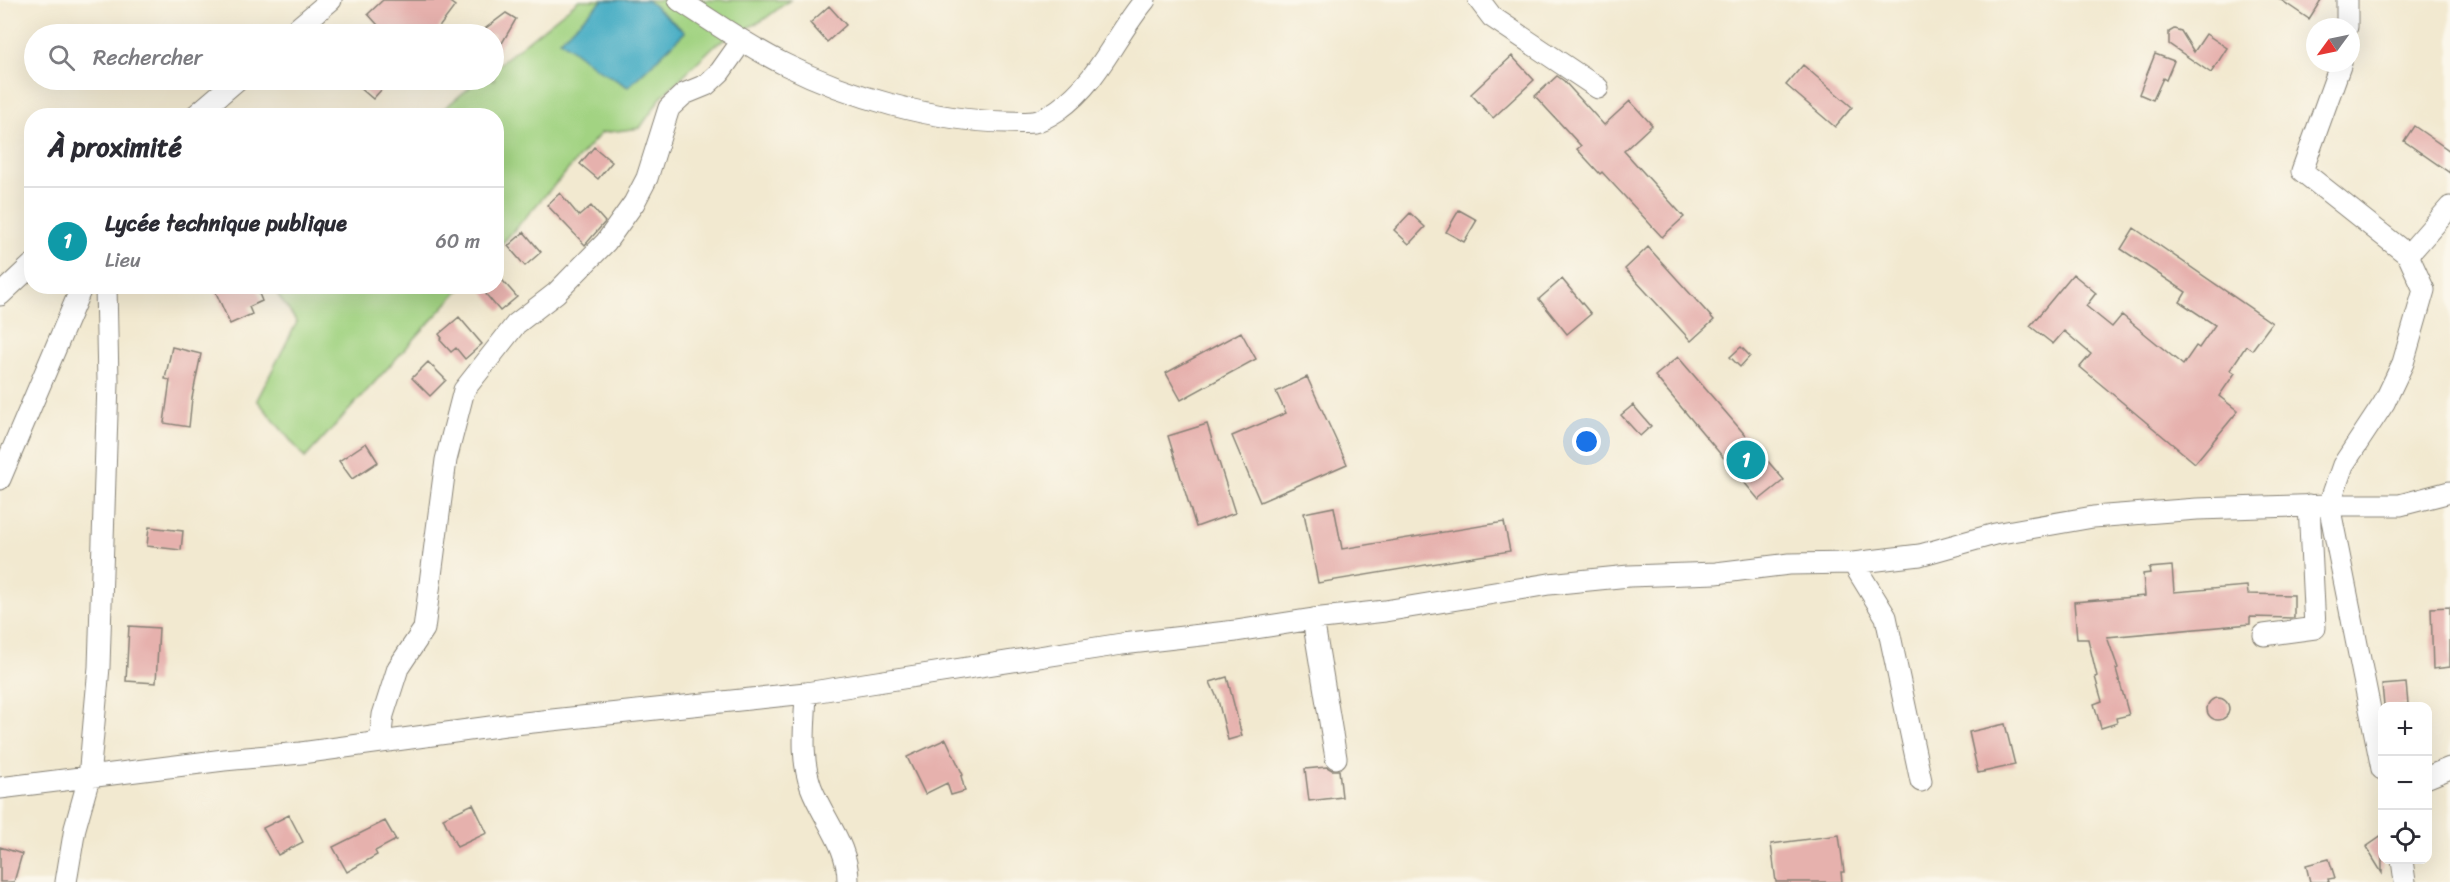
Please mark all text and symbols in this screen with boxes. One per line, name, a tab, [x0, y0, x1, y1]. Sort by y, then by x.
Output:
north arrow	[2306, 18, 2360, 72]
search box	[24, 24, 504, 90]
text: Rechercher	[93, 38, 203, 77]
icon: search	[45, 41, 78, 74]
text: À proximité	[48, 124, 182, 170]
text: Lycée technique publique	[105, 204, 347, 243]
text: 1	[63, 224, 72, 259]
text: 60 m	[435, 224, 480, 259]
text: Lieu	[105, 243, 141, 278]
your location	[1572, 427, 1601, 456]
pin: 1	[1726, 438, 1766, 482]
map controls	[2378, 702, 2432, 864]
button: +	[2378, 702, 2432, 756]
button: −	[2378, 756, 2432, 810]
button: locate	[2378, 810, 2432, 864]

